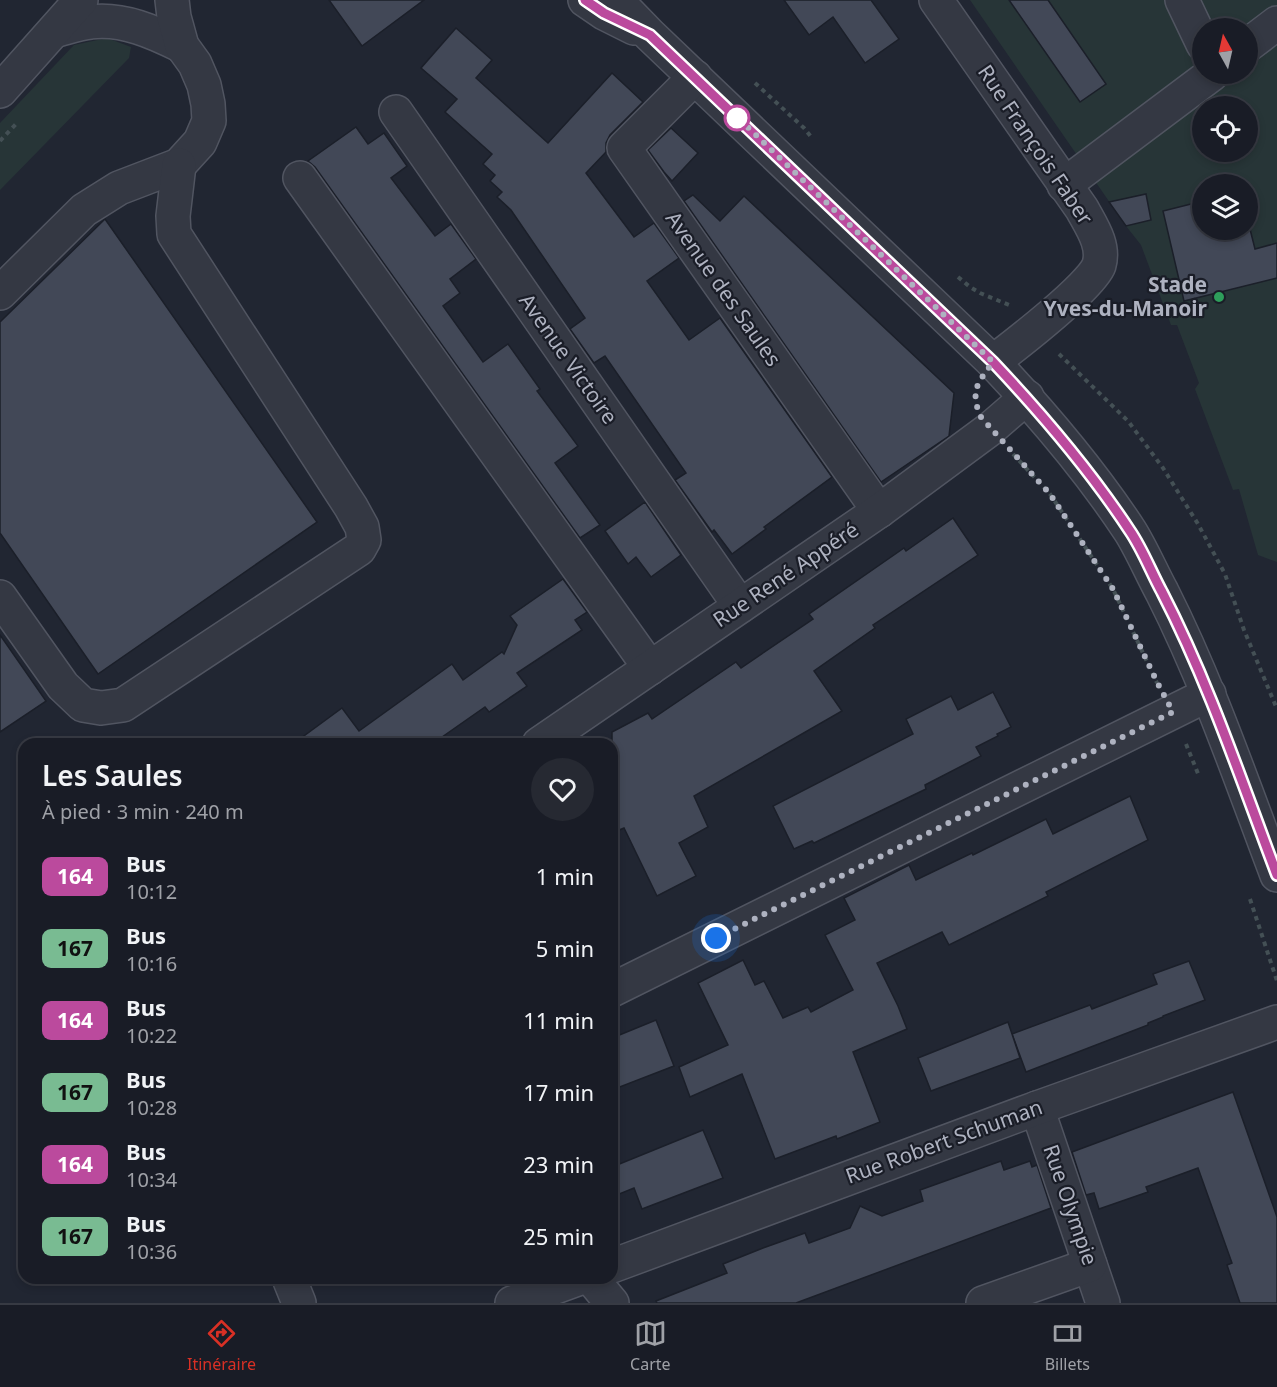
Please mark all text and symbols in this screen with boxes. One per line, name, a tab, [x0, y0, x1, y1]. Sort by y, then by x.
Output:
north arrow	[1192, 18, 1258, 84]
map controls	[1192, 18, 1258, 240]
street label: Rue François Faber	[972, 59, 1100, 230]
button: locate	[1192, 96, 1258, 162]
unlabelled marker	[724, 105, 750, 131]
button: layers	[1192, 174, 1258, 240]
street label: Avenue des Saules	[660, 205, 788, 371]
place label: Stade Yves-du-Manoir	[1044, 270, 1208, 322]
street label: Avenue Victoire	[513, 288, 624, 429]
marker: Stade Yves-du-Manoir	[1212, 290, 1226, 304]
street label: Rue René Appéré	[707, 515, 864, 633]
text: Les Saules	[42, 756, 183, 794]
button: heart	[531, 758, 594, 821]
text: À pied · 3 min · 240 m	[42, 798, 244, 825]
text: Bus	[126, 848, 166, 878]
text: 1 min	[536, 861, 594, 891]
text: 164	[57, 862, 93, 890]
text: 10:12	[126, 878, 177, 905]
text: Bus	[126, 920, 166, 950]
your location	[701, 923, 731, 953]
text: 5 min	[536, 933, 594, 963]
text: 167	[57, 934, 93, 962]
text: 10:16	[126, 950, 177, 977]
text: Bus	[126, 992, 166, 1022]
text: 11 min	[523, 1005, 594, 1035]
text: 164	[57, 1006, 93, 1034]
text: 10:22	[126, 1022, 177, 1049]
text: Bus	[126, 1064, 166, 1094]
text: 17 min	[523, 1077, 594, 1107]
text: 167	[57, 1078, 93, 1106]
street label: Rue Robert Schuman	[841, 1092, 1046, 1190]
text: 10:28	[126, 1094, 177, 1121]
text: Bus	[126, 1136, 166, 1166]
street label: Rue Olympie	[1037, 1141, 1105, 1269]
text: 23 min	[523, 1149, 594, 1179]
text: 164	[57, 1150, 93, 1178]
text: 10:34	[126, 1166, 177, 1193]
text: Bus	[126, 1208, 166, 1238]
text: 25 min	[523, 1221, 594, 1251]
text: 167	[57, 1222, 93, 1250]
text: 10:36	[126, 1238, 177, 1265]
tab: Itinéraire	[187, 1317, 256, 1375]
tab: Carte	[630, 1317, 671, 1375]
tab: Billets	[1045, 1317, 1090, 1375]

